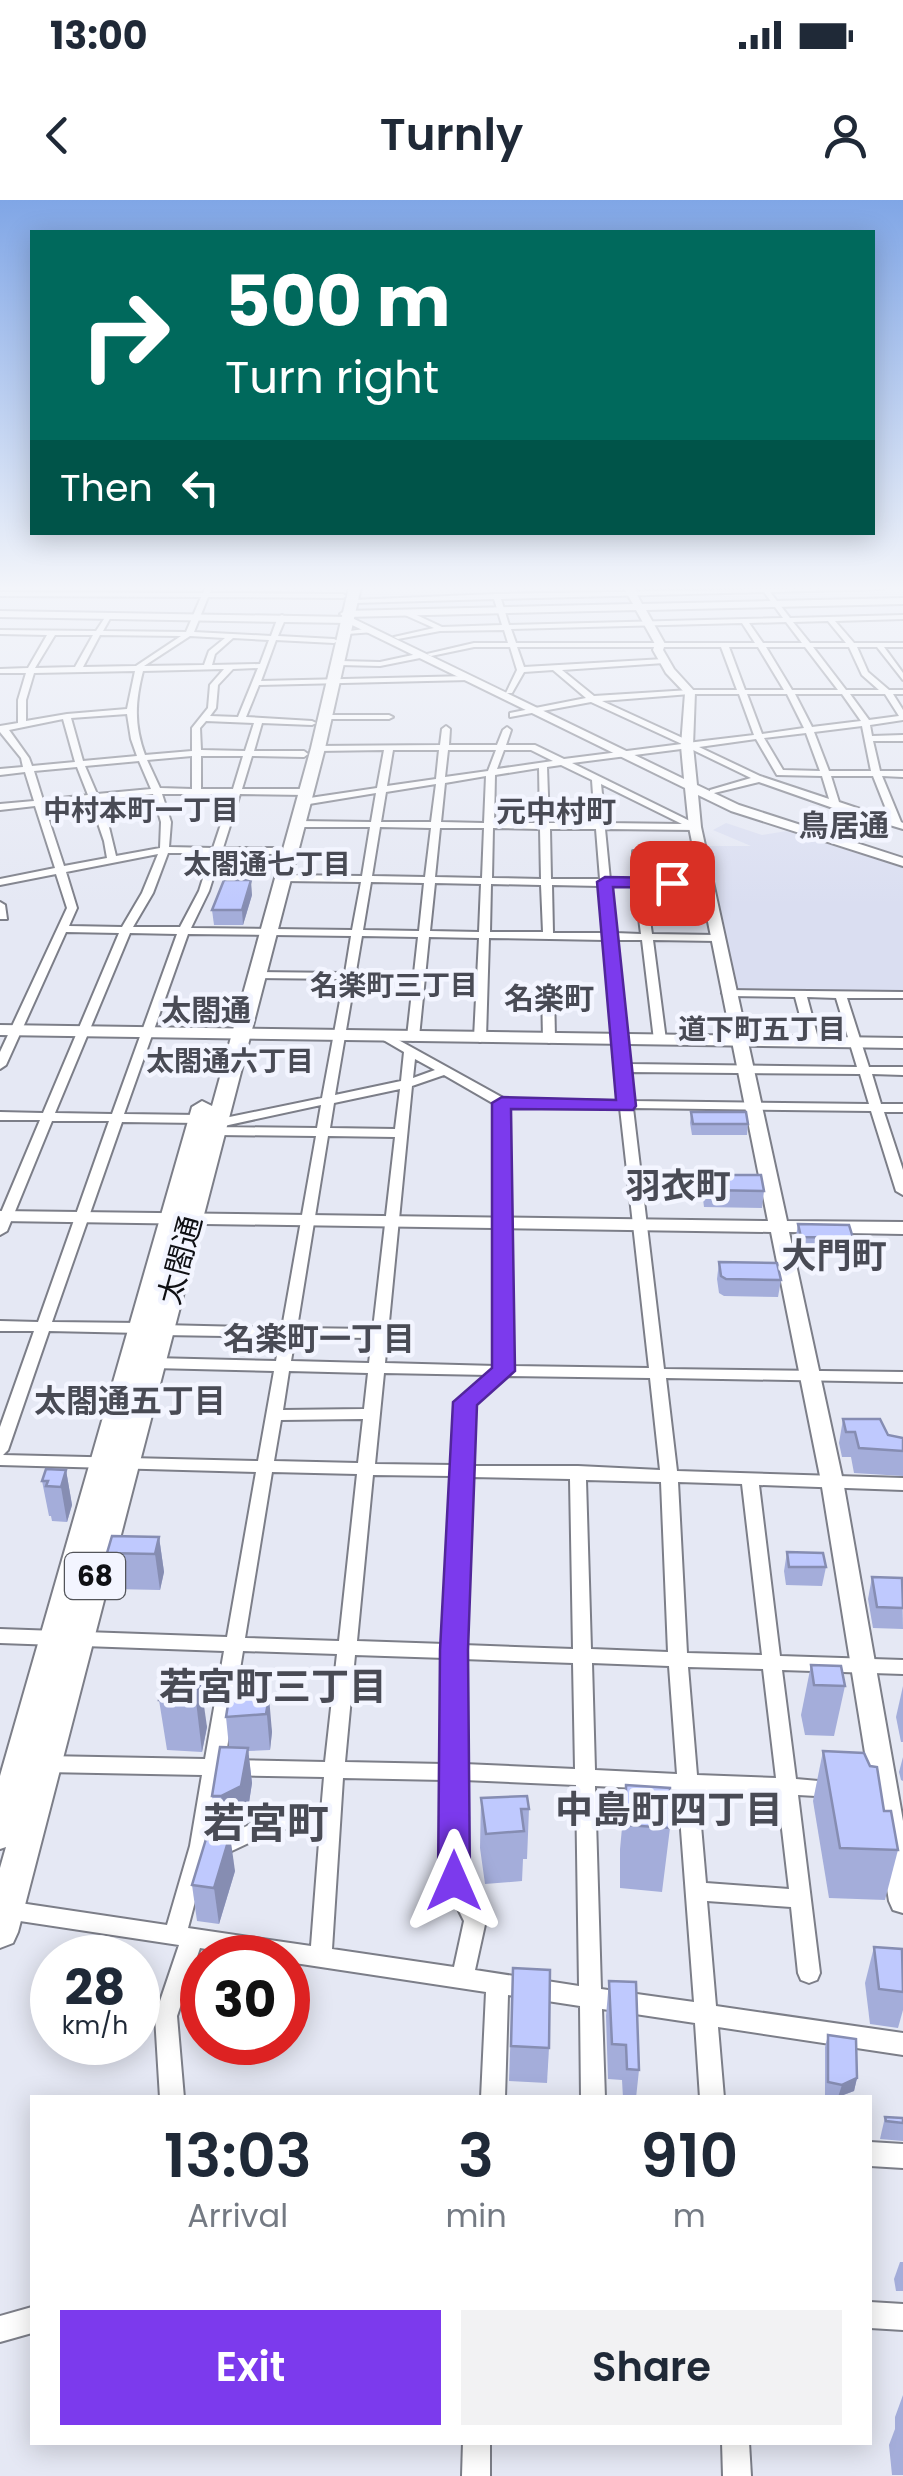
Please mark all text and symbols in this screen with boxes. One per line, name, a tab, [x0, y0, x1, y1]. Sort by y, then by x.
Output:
text: 13:00	[50, 9, 148, 62]
text: Turnly	[380, 103, 523, 166]
icon: back	[30, 108, 85, 163]
icon: person	[818, 108, 873, 163]
text: 500 m	[225, 252, 451, 351]
icon: right	[60, 270, 190, 400]
text: Turn right	[225, 346, 439, 409]
icon: left	[173, 460, 228, 515]
text: Then	[60, 461, 153, 514]
district label: 元中村町	[496, 790, 616, 833]
district label: 中村本町一丁目	[43, 791, 239, 830]
district label: 鳥居通	[799, 804, 889, 847]
pin	[630, 841, 715, 926]
district label: 太閤通七丁目	[183, 845, 351, 884]
icon: arrive	[645, 856, 700, 911]
district label: 名楽町三丁目	[310, 966, 478, 1005]
district label: 名楽町	[504, 977, 594, 1020]
district label: 太閤通	[161, 989, 251, 1032]
district label: 道下町五丁目	[678, 1010, 846, 1049]
district label: 太閤通六丁目	[146, 1042, 314, 1081]
district label: 羽衣町	[625, 1161, 731, 1210]
street label: 太閤通	[148, 1211, 212, 1309]
district label: 大門町	[781, 1231, 887, 1280]
district label: 名楽町一丁目	[223, 1316, 415, 1361]
district label: 太閤通五丁目	[34, 1378, 226, 1423]
road number: 68	[65, 1553, 125, 1599]
district label: 若宮町三丁目	[159, 1660, 387, 1713]
district label: 中島町四丁目	[555, 1783, 783, 1836]
district label: 若宮町	[203, 1794, 329, 1853]
position arrow	[402, 1829, 506, 1933]
speed limit sign: 30	[180, 1935, 310, 2065]
text: 28	[65, 1952, 125, 2023]
text: km/h	[62, 2008, 128, 2043]
text: 13:03	[164, 2114, 312, 2198]
text: 3	[458, 2114, 494, 2198]
text: 910	[640, 2114, 738, 2198]
text: Arrival	[187, 2193, 288, 2238]
text: min	[445, 2193, 507, 2238]
text: m	[673, 2193, 706, 2238]
button: Exit	[60, 2310, 441, 2425]
button: Share	[461, 2310, 842, 2425]

